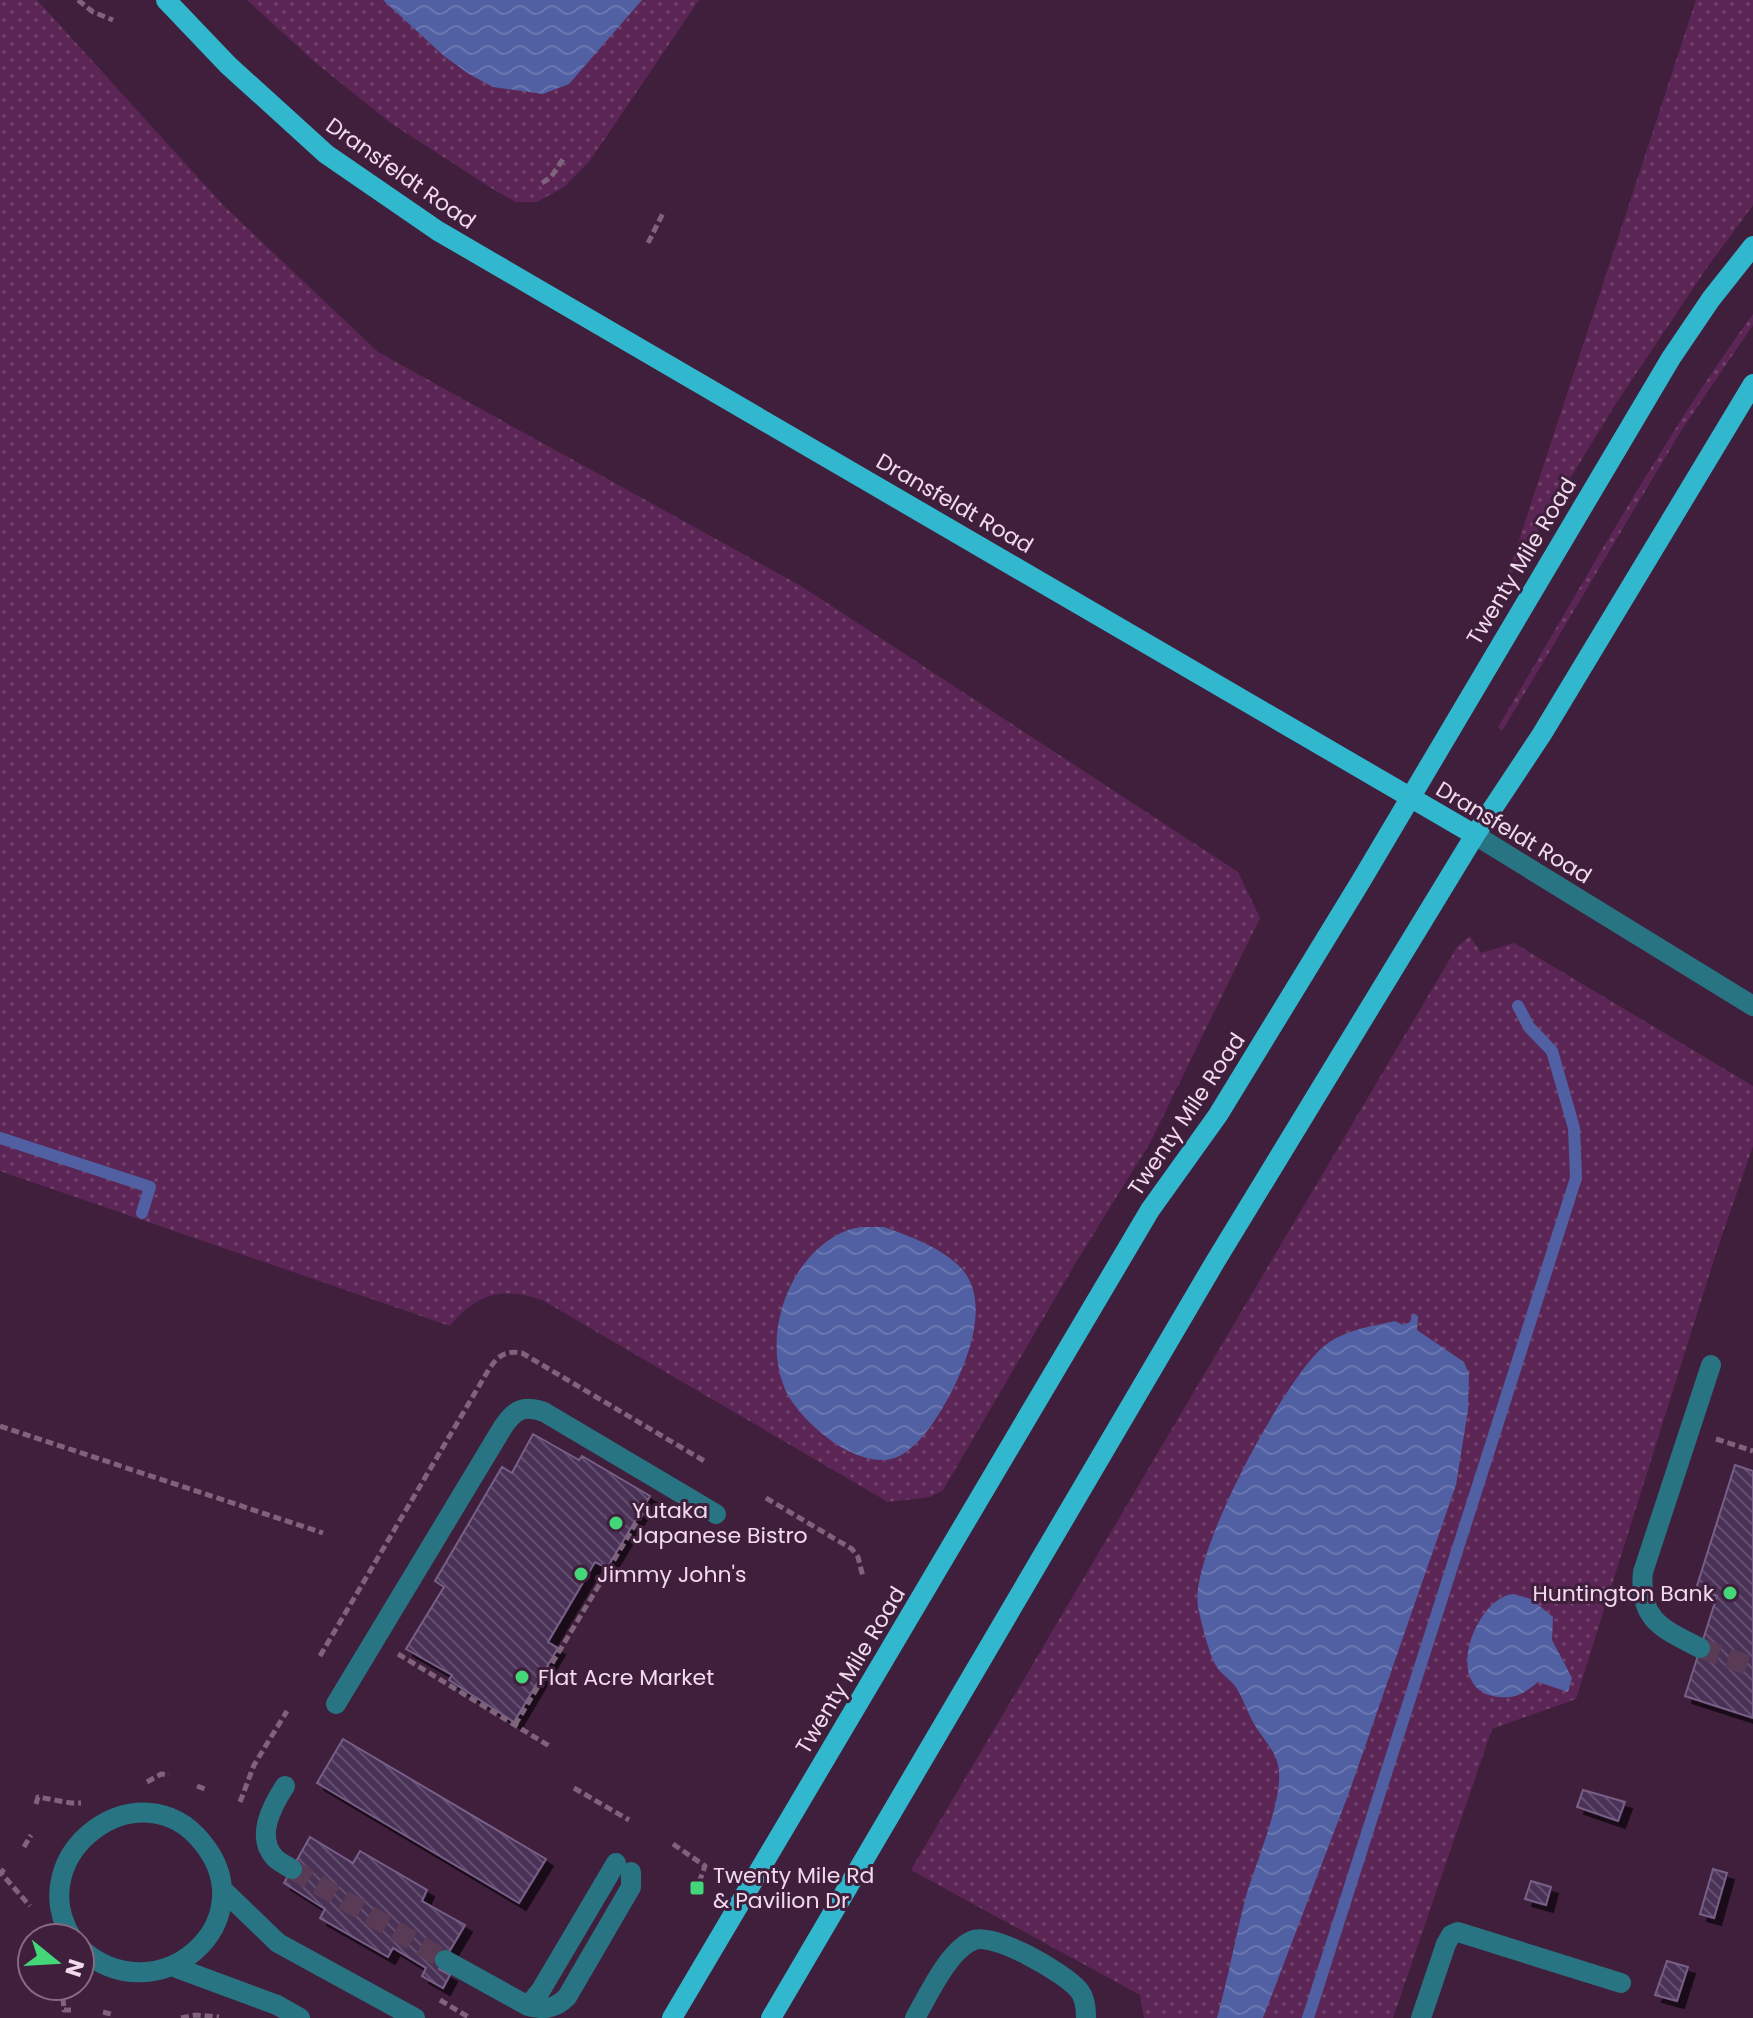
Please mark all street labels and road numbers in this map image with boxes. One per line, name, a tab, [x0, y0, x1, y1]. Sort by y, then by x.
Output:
street label: Dransfeldt Road	[320, 110, 482, 237]
street label: Dransfeldt Road	[871, 446, 1039, 561]
street label: Twenty Mile Road	[1459, 472, 1584, 651]
street label: Dransfeldt Road	[1430, 774, 1597, 891]
street label: Twenty Mile Road	[1120, 1027, 1253, 1202]
street label: Twenty Mile Road	[788, 1581, 913, 1760]

